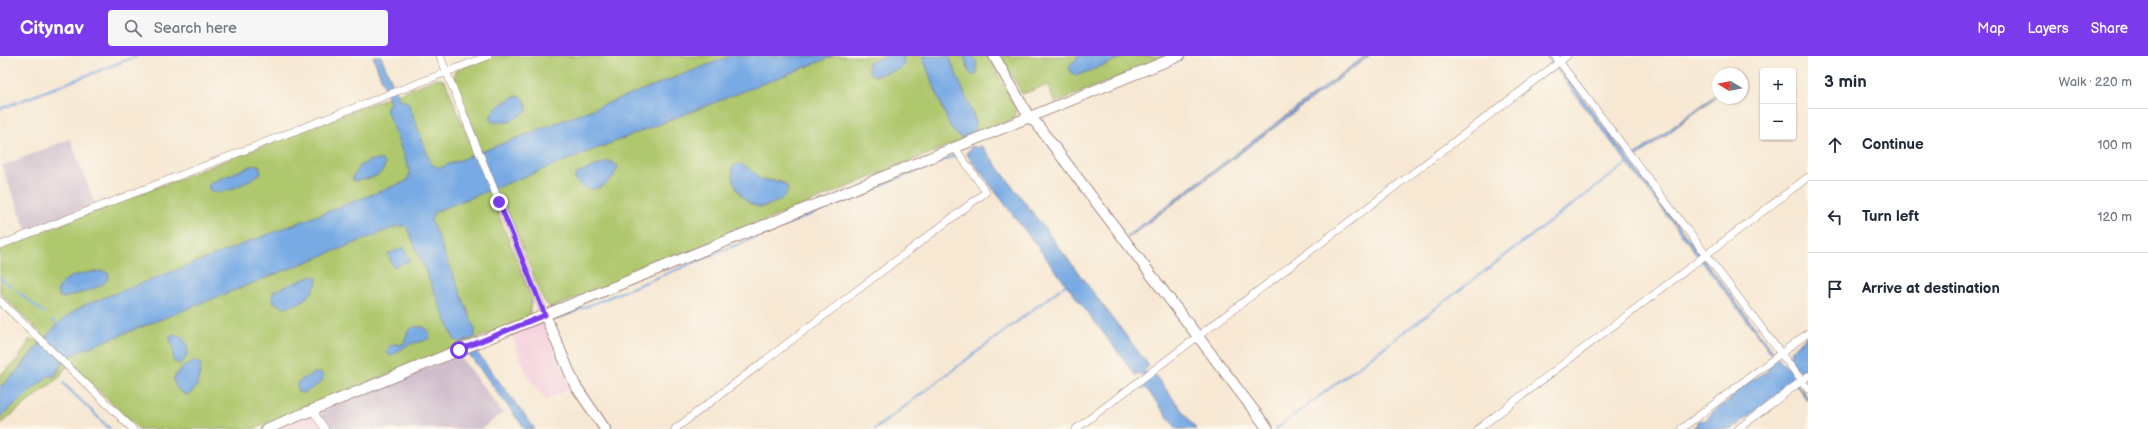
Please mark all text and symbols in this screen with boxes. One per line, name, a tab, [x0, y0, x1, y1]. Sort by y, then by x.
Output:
search box	[108, 10, 388, 46]
text: Citynav	[20, 17, 84, 40]
icon: search	[122, 17, 144, 39]
text: Search here	[154, 19, 237, 38]
text: Map	[1977, 20, 2005, 37]
text: Layers	[2027, 20, 2069, 37]
text: Share	[2091, 20, 2128, 37]
north arrow	[1712, 68, 1748, 104]
map controls	[1760, 68, 1796, 140]
button: +	[1760, 68, 1796, 104]
text: 3 min	[1824, 72, 1867, 92]
text: Walk · 220 m	[2059, 74, 2132, 90]
button: −	[1760, 104, 1796, 140]
icon: ahead	[1824, 134, 1846, 156]
text: Continue	[1862, 135, 1924, 154]
text: 100 m	[2097, 137, 2132, 153]
route end	[490, 193, 508, 211]
icon: left	[1824, 206, 1846, 228]
text: Turn left	[1862, 207, 1919, 226]
text: 120 m	[2097, 209, 2132, 225]
icon: arrive	[1824, 278, 1846, 300]
text: Arrive at destination	[1862, 279, 2000, 298]
route start	[450, 341, 468, 359]

